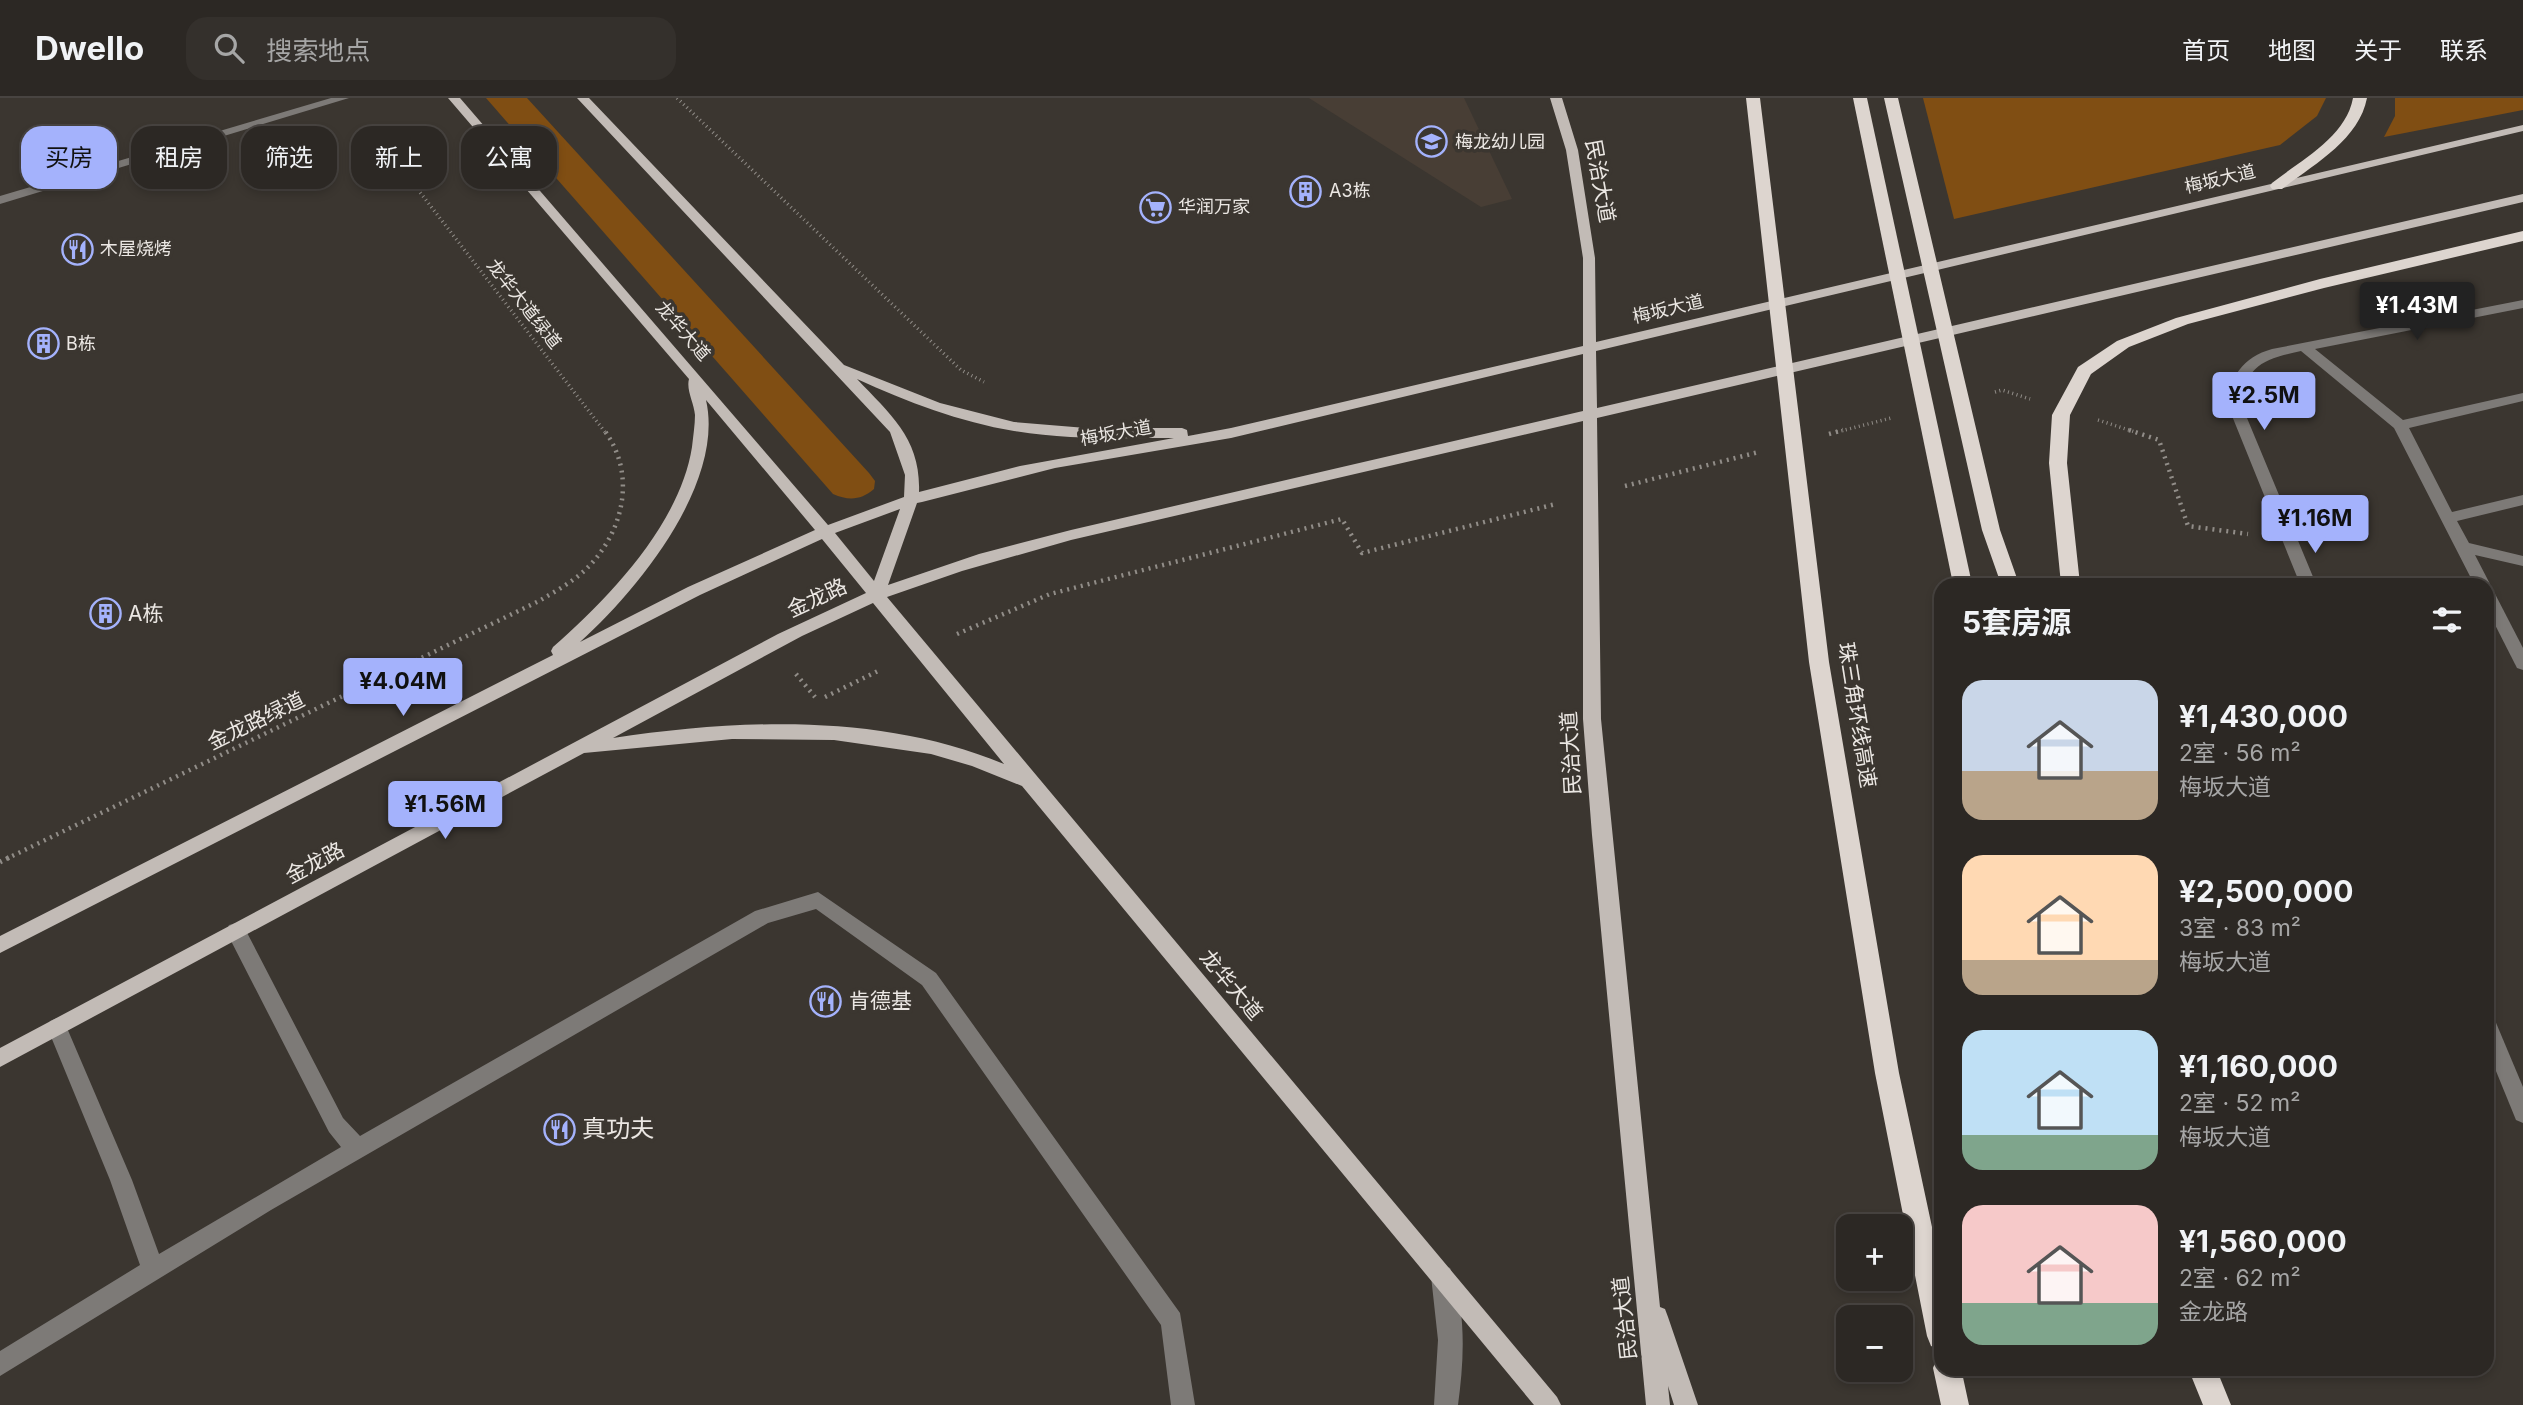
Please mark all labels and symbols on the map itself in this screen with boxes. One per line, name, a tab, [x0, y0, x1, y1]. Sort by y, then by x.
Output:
school or university icon: 梅龙幼儿园	[1415, 125, 1449, 159]
place label: 梅龙幼儿园	[1455, 131, 1545, 152]
street label: 民治大道	[1581, 137, 1620, 224]
street label: 梅坂大道	[2182, 160, 2257, 197]
building icon: A3栋	[1289, 174, 1323, 208]
place label: A3栋	[1329, 180, 1371, 201]
supermarket icon: 华润万家	[1138, 190, 1172, 224]
place label: 华润万家	[1178, 196, 1250, 217]
restaurant icon: 木屋烧烤	[60, 232, 94, 266]
place label: 木屋烧烤	[100, 238, 172, 259]
street label: 龙华大道绿道	[483, 255, 566, 353]
pin: ¥1.43M	[2360, 282, 2474, 342]
street label: 梅坂大道	[1630, 290, 1705, 327]
street label: 龙华大道	[652, 297, 715, 365]
building icon: B栋	[26, 327, 60, 361]
place label: B栋	[66, 333, 96, 354]
pin: ¥2.5M	[2215, 372, 2313, 432]
street label: 梅坂大道	[1079, 416, 1153, 449]
pin: ¥1.16M	[2258, 496, 2372, 555]
street label: 金龙路	[783, 573, 851, 622]
building icon: A栋	[88, 597, 122, 631]
place label: A栋	[128, 601, 164, 626]
street label: 珠三角环线高速	[1834, 640, 1881, 789]
pin: ¥4.04M	[346, 658, 460, 718]
street label: 金龙路绿道	[203, 686, 308, 755]
street label: 民治大道	[1556, 710, 1585, 796]
pin: ¥1.56M	[388, 782, 502, 841]
street label: 金龙路	[281, 837, 348, 888]
street label: 龙华大道	[1195, 944, 1268, 1025]
restaurant icon: 肯德基	[809, 984, 843, 1018]
place label: 肯德基	[849, 988, 912, 1013]
restaurant icon: 真功夫	[542, 1112, 576, 1146]
place label: 真功夫	[582, 1114, 654, 1143]
street label: 民治大道	[1608, 1275, 1641, 1361]

